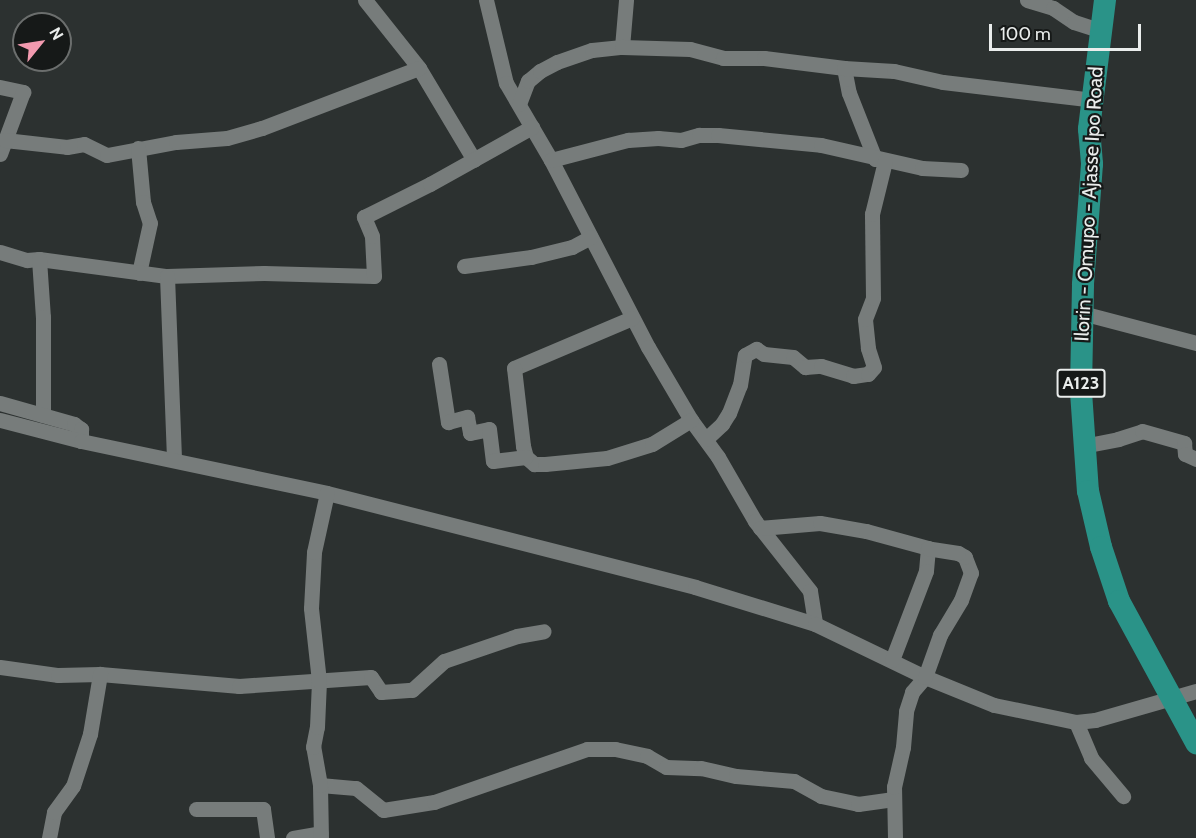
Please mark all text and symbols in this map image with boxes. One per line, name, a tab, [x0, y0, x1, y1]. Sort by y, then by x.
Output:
north arrow	[12, 12, 72, 72]
scale bar	[992, 12, 1144, 50]
text: 100 m	[1000, 23, 1051, 45]
text: N	[45, 24, 67, 43]
street label: Ilorin - Omupo - Ajasse Ipo Road	[1070, 66, 1108, 342]
road number: A123	[1056, 368, 1106, 398]

